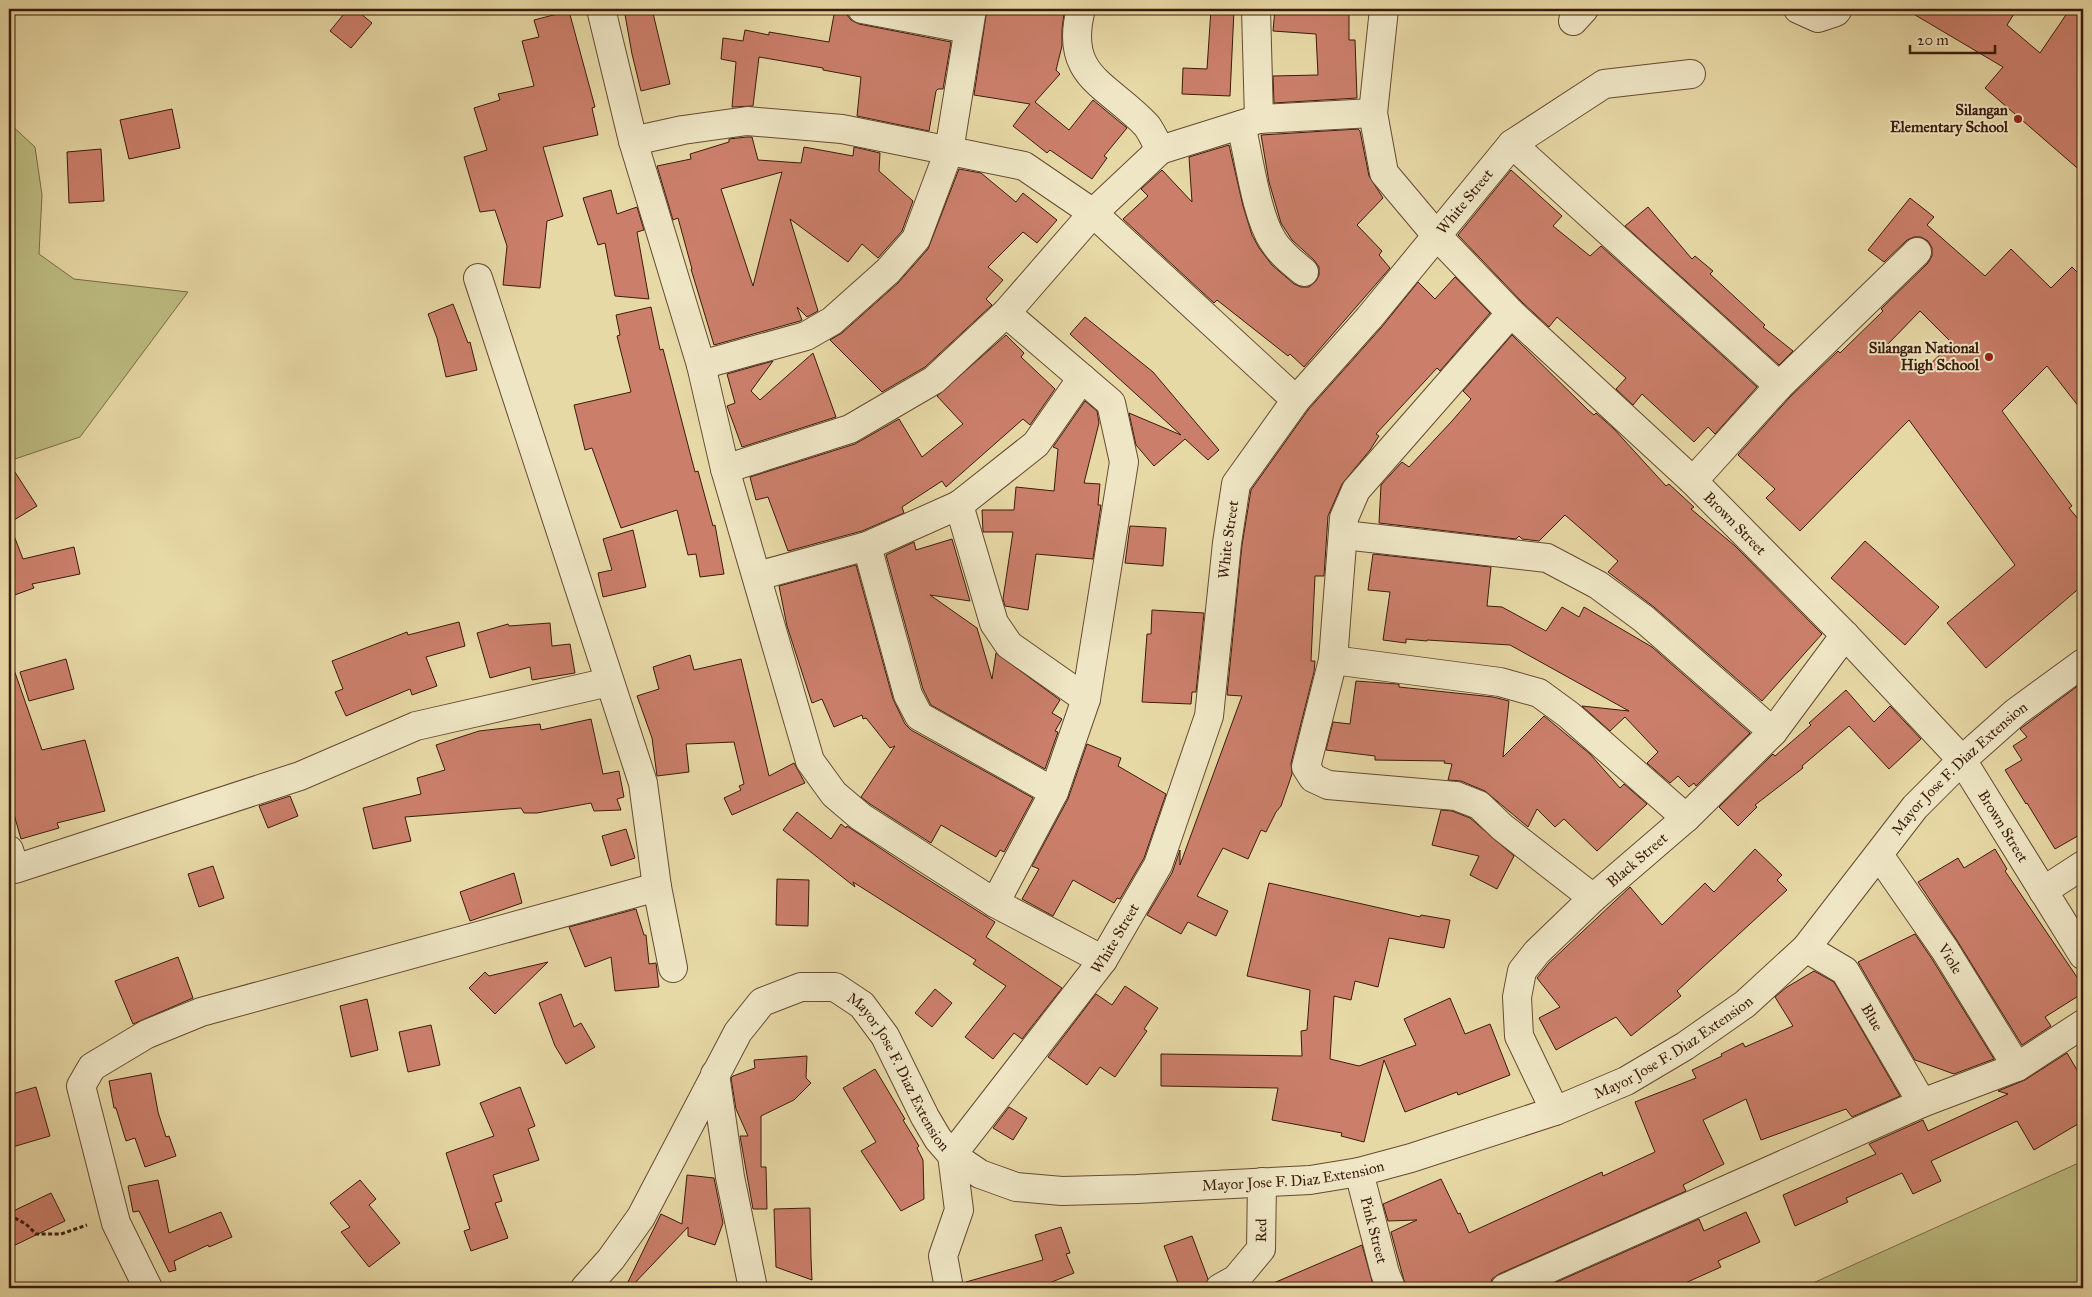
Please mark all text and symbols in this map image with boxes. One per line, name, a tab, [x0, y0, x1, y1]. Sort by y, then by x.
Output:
scale bar	[1910, 22, 1994, 54]
text: 20 m	[1917, 31, 1949, 49]
place label: Silangan Elementary School	[1890, 101, 2009, 137]
marker: Silangan Elementary School	[2012, 113, 2024, 125]
street label: White Street	[1433, 165, 1497, 238]
place label: Silangan National High School	[1869, 339, 1980, 375]
marker: Silangan National High School	[1983, 351, 1995, 363]
street label: Brown Street	[1700, 488, 1770, 559]
street label: White Street	[1214, 499, 1242, 580]
street label: Mayor Jose F. Diaz Extension	[1888, 698, 2031, 839]
street label: Brown Street	[1974, 787, 2033, 866]
street label: Black Street	[1603, 829, 1672, 891]
street label: White Street	[1087, 899, 1143, 977]
street label: Viole	[1934, 939, 1967, 977]
street label: Mayor Jose F. Diaz Extension	[844, 989, 953, 1155]
street label: Mayor Jose F. Diaz Extension	[1591, 992, 1757, 1103]
street label: Blue	[1857, 1001, 1887, 1034]
street label: Mayor Jose F. Diaz Extension	[1201, 1157, 1386, 1195]
street label: Pink Street	[1357, 1195, 1391, 1266]
street label: Red	[1252, 1218, 1270, 1243]

